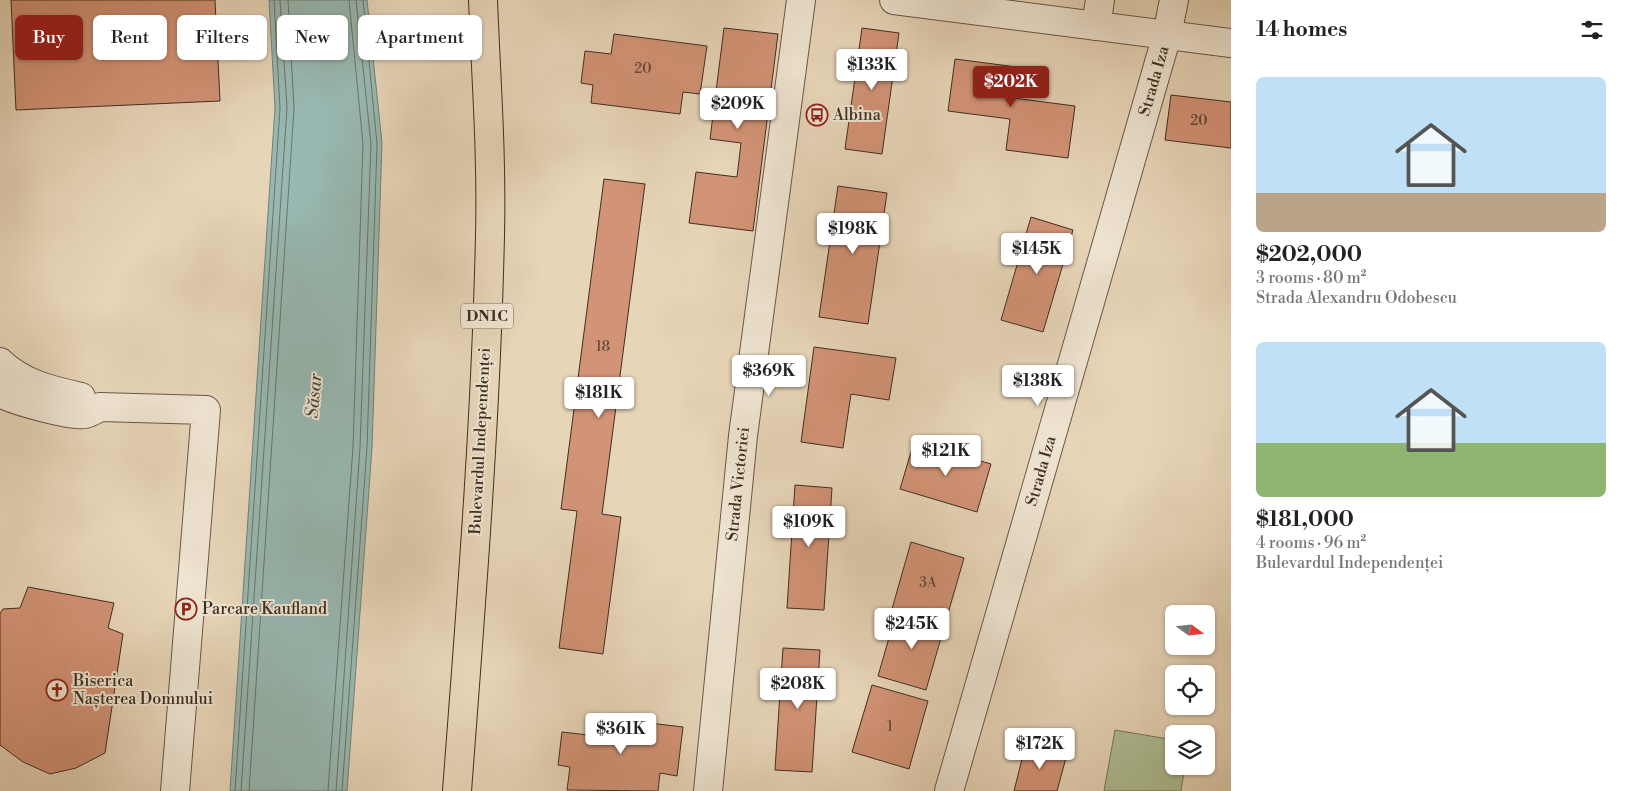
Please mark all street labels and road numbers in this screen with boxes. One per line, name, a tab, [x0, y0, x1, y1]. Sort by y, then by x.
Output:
street label: Strada Iza	[1134, 43, 1174, 118]
road number: DN1C	[461, 304, 513, 328]
street label: Bulevardul Independenței	[465, 347, 495, 536]
street label: Strada Victoriei	[722, 426, 754, 542]
street label: Strada Iza	[1021, 433, 1061, 508]

